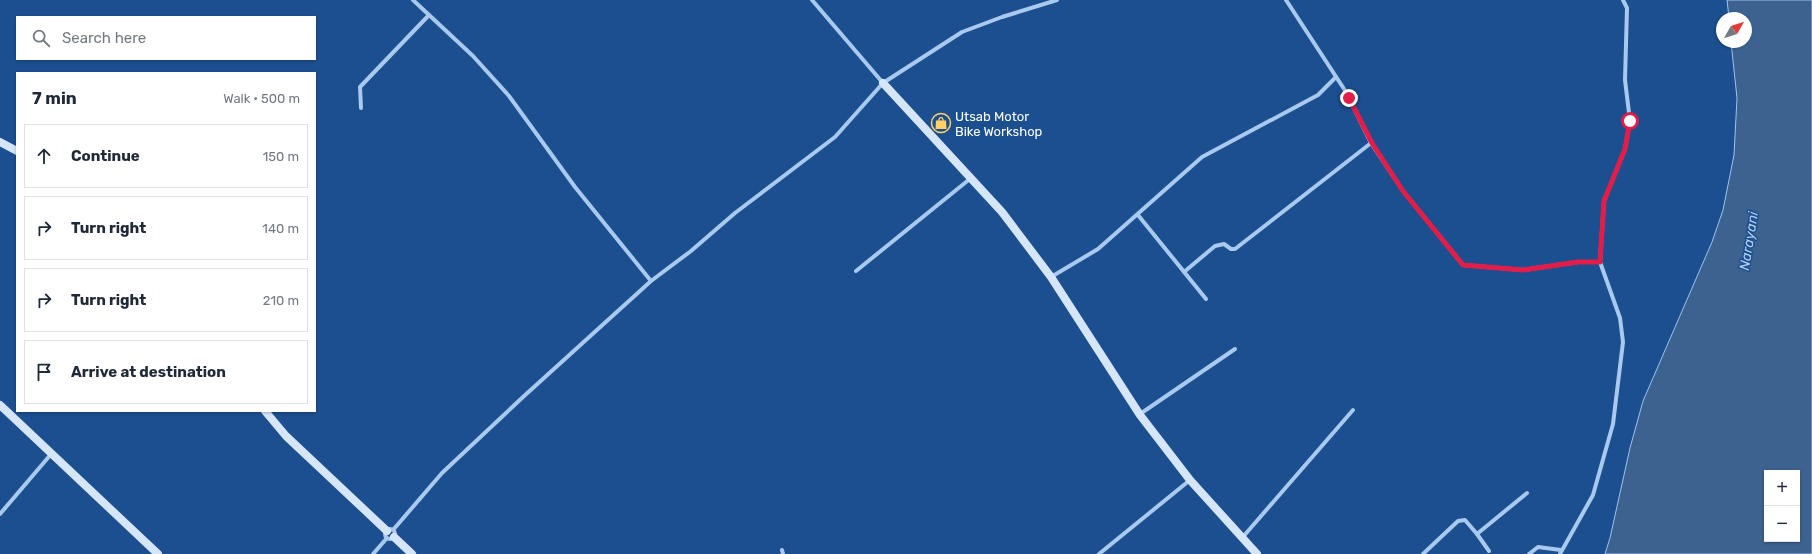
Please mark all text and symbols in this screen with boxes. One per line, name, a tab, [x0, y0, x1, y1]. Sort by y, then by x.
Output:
north arrow	[1716, 12, 1752, 48]
search box	[16, 16, 316, 60]
icon: search	[30, 27, 52, 49]
text: Search here	[62, 29, 146, 47]
text: 7 min	[32, 88, 77, 108]
route end	[1340, 89, 1358, 107]
text: Walk · 500 m	[223, 91, 300, 106]
place label: Utsab Motor Bike Workshop	[955, 109, 1043, 139]
shop icon: Utsab Motor Bike Workshop	[930, 112, 952, 134]
route start	[1621, 112, 1639, 130]
icon: ahead	[33, 145, 55, 167]
text: Continue	[71, 147, 140, 165]
text: 150 m	[263, 149, 299, 164]
water label: Narayani	[1736, 210, 1762, 272]
icon: right	[33, 217, 55, 239]
text: Turn right	[71, 219, 146, 237]
text: 140 m	[262, 221, 299, 236]
icon: right	[33, 289, 55, 311]
text: Turn right	[71, 291, 146, 309]
text: 210 m	[263, 293, 299, 308]
icon: arrive	[33, 361, 55, 383]
text: Arrive at destination	[71, 363, 226, 381]
map controls	[1764, 470, 1800, 542]
button: +	[1764, 470, 1800, 506]
button: −	[1764, 506, 1800, 542]

